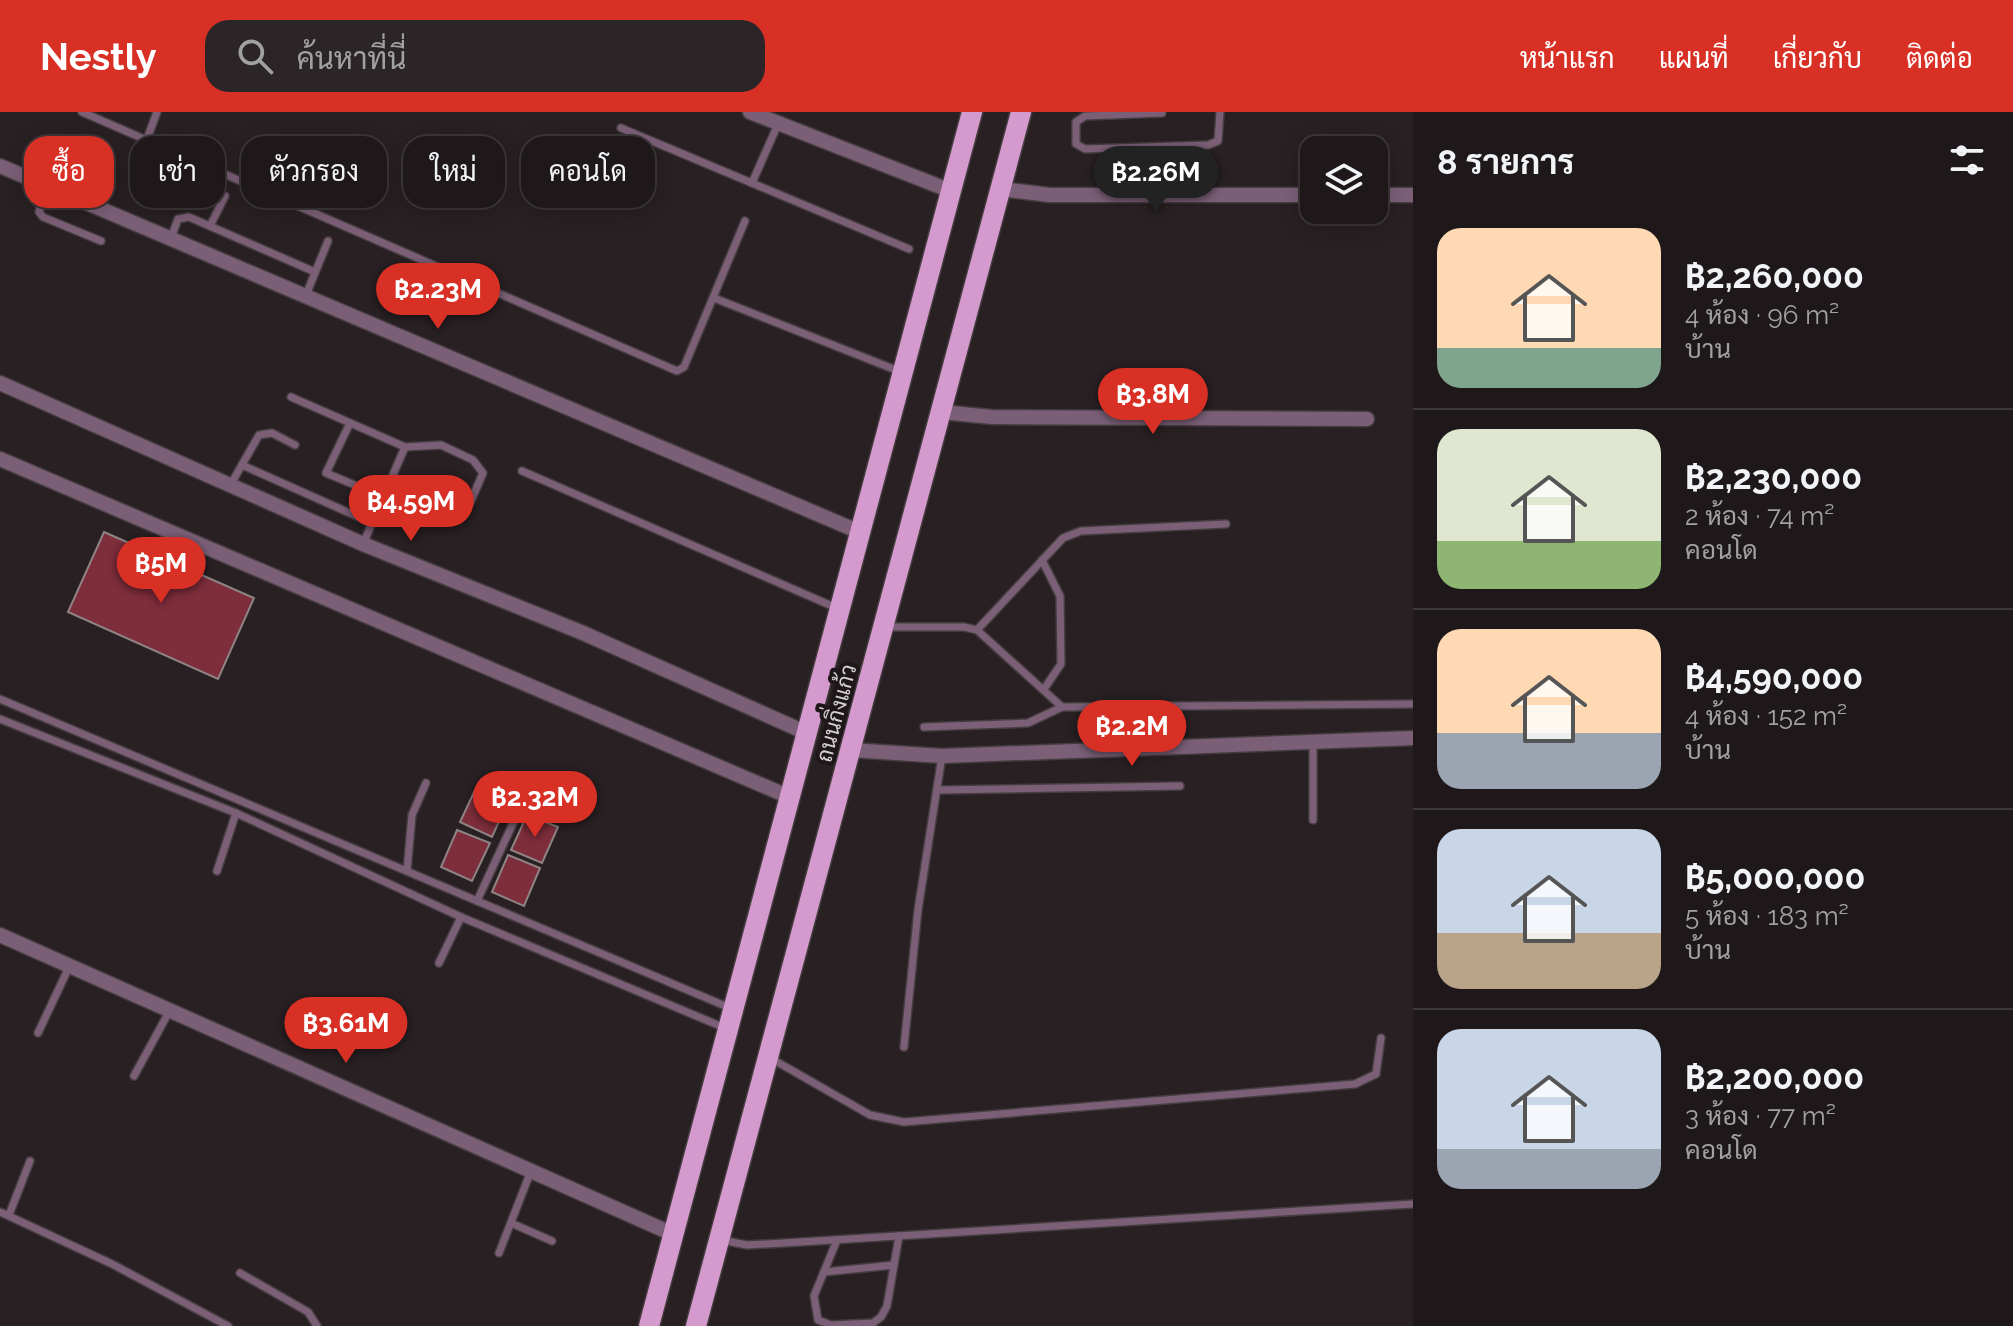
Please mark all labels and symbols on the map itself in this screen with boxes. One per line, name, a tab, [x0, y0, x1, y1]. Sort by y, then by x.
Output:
pin: ฿2.26M	[1091, 146, 1221, 214]
pin: ฿2.23M	[373, 263, 503, 331]
pin: ฿3.8M	[1097, 368, 1209, 436]
pin: ฿4.59M	[346, 475, 476, 543]
pin: ฿5M	[122, 537, 200, 605]
street label: ถนนกิ่งแก้ว	[806, 660, 862, 765]
pin: ฿2.2M	[1076, 700, 1188, 768]
pin: ฿2.32M	[470, 771, 600, 839]
pin: ฿3.61M	[281, 997, 411, 1065]

